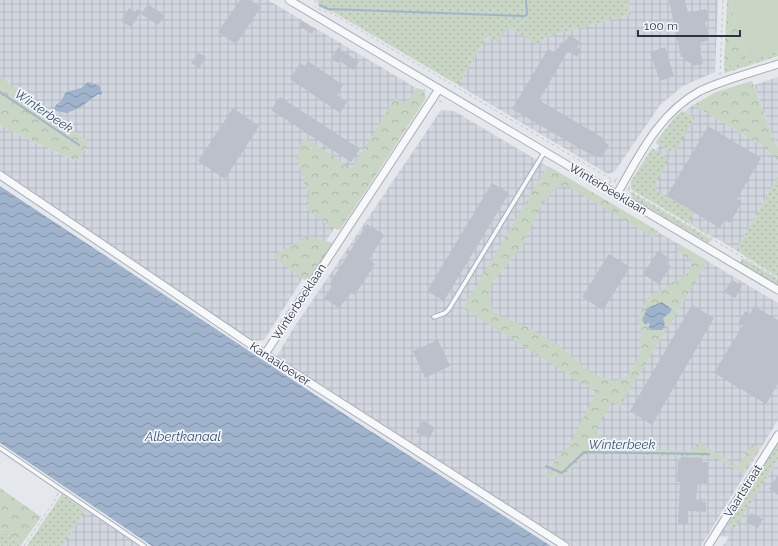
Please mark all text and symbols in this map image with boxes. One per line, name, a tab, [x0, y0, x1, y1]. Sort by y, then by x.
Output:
scale bar	[638, 12, 740, 38]
text: 100 m	[644, 19, 678, 33]
water label: Winterbeek	[12, 86, 76, 136]
street label: Winterbeeklaan	[566, 160, 650, 218]
street label: Winterbeeklaan	[269, 261, 329, 343]
street label: Kanaaloever	[247, 339, 313, 389]
water label: Albertkanaal	[144, 429, 222, 444]
water label: Winterbeek	[589, 437, 656, 452]
street label: Vaartstraat	[721, 462, 765, 520]

